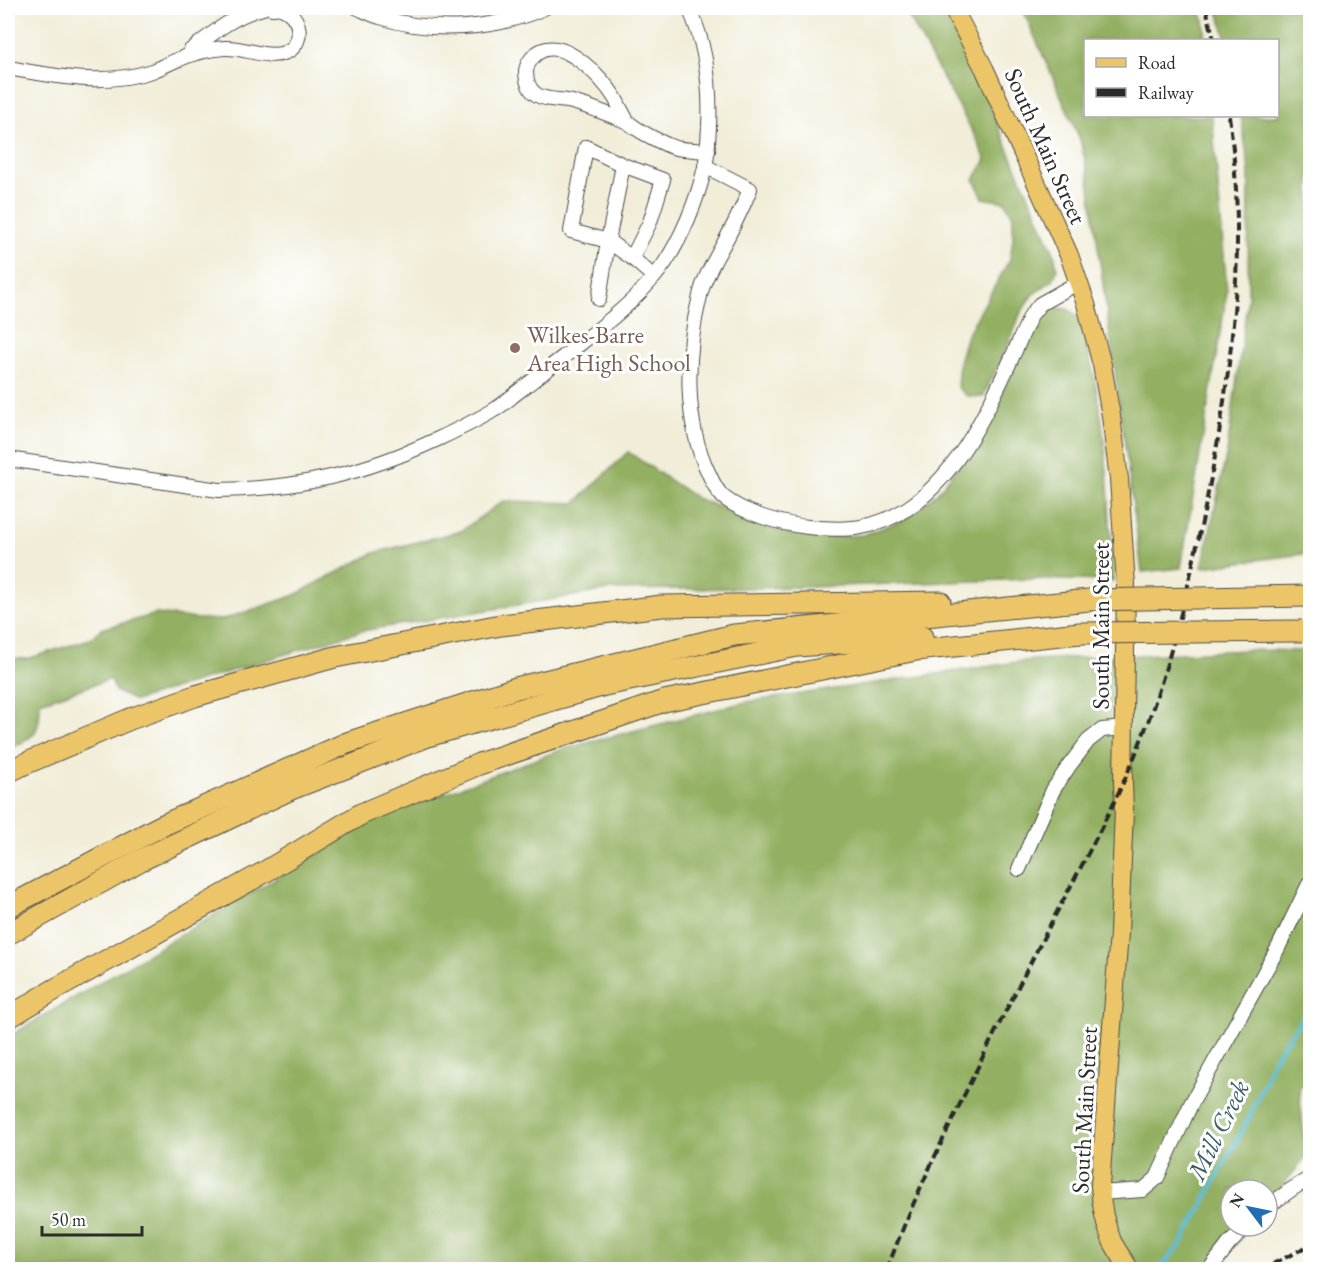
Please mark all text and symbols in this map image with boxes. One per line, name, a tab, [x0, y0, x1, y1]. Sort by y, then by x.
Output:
legend	[1084, 39, 1279, 117]
text: Road	[1138, 51, 1177, 74]
street label: South Main Street	[998, 63, 1094, 229]
text: Railway	[1138, 81, 1194, 104]
place label: Wilkes-Barre Area High School	[526, 319, 691, 378]
marker: Wilkes-Barre Area High School	[508, 341, 522, 355]
street label: South Main Street	[1085, 542, 1116, 710]
street label: South Main Street	[1064, 1025, 1104, 1194]
water label: Mill Creek	[1178, 1074, 1257, 1188]
north arrow	[1219, 1178, 1279, 1238]
text: N	[1224, 1189, 1249, 1211]
scale bar	[42, 1199, 142, 1237]
text: 50 m	[51, 1208, 86, 1231]

